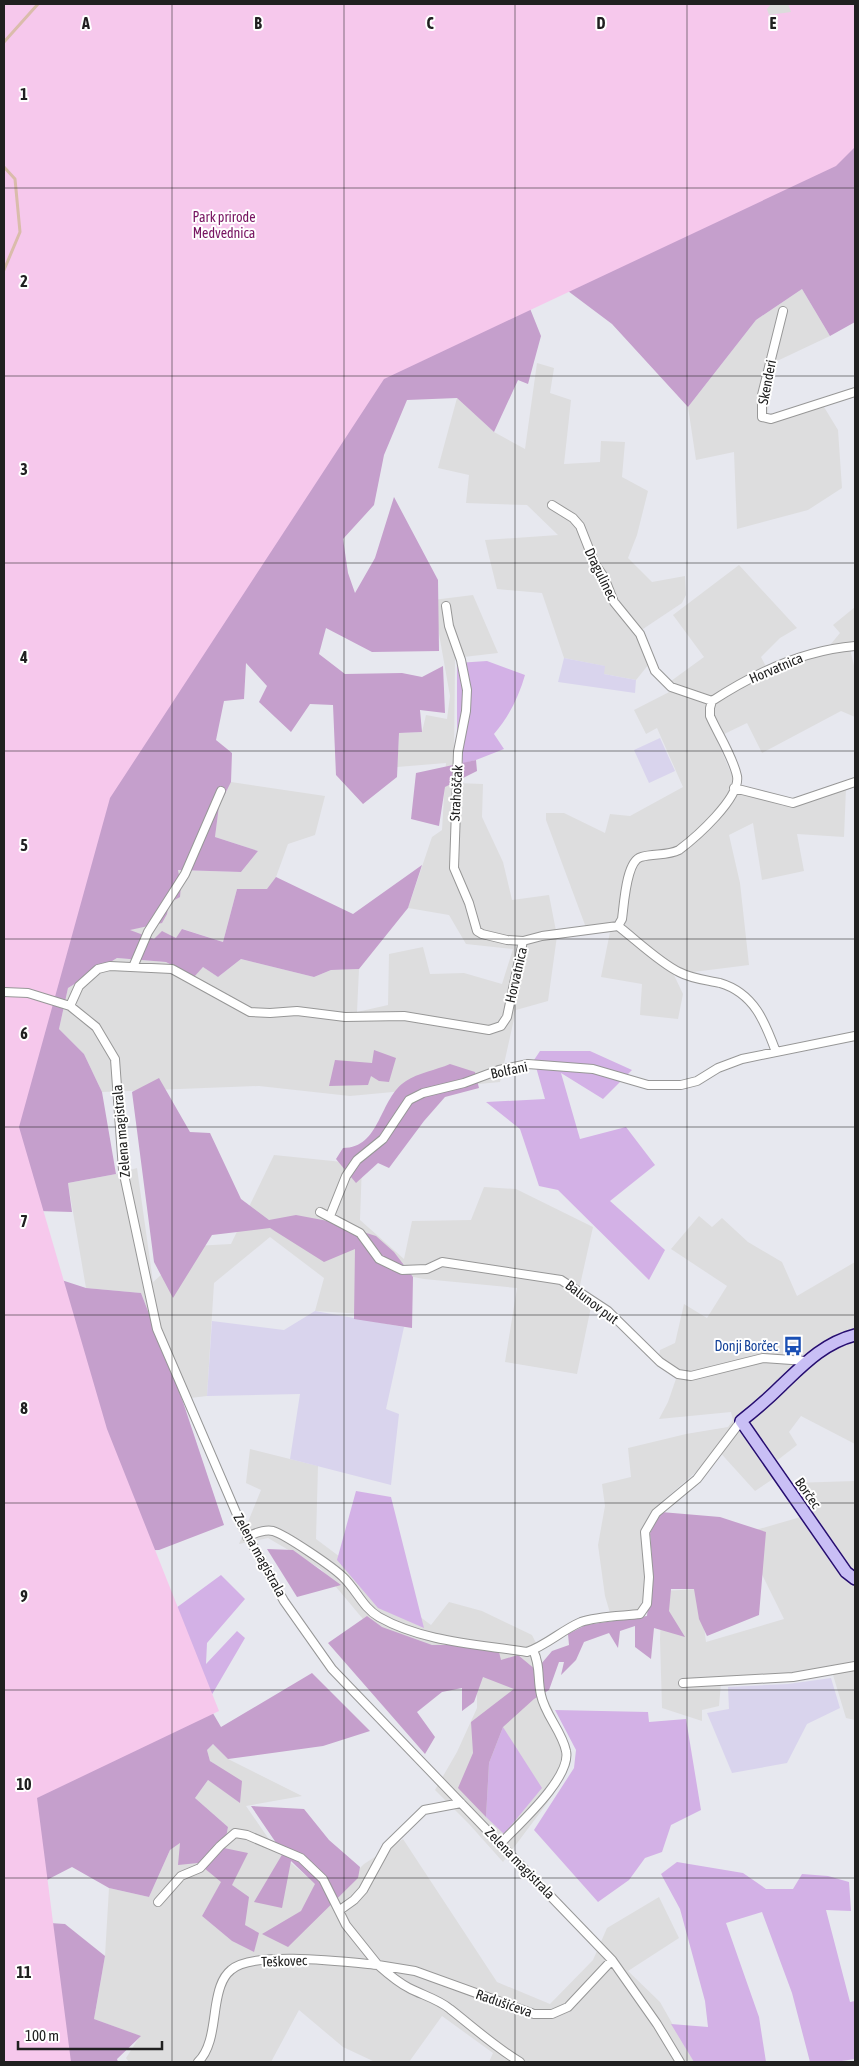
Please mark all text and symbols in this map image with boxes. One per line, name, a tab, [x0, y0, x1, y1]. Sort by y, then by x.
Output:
text: A	[81, 14, 90, 32]
text: B	[254, 14, 262, 32]
text: C	[426, 14, 434, 32]
text: D	[597, 14, 606, 32]
text: E	[770, 14, 777, 32]
text: 1	[20, 85, 28, 103]
park label: Park prirode Medvednica	[193, 209, 256, 241]
text: 2	[20, 272, 28, 290]
street label: Skenderi	[755, 358, 779, 406]
text: 3	[20, 460, 28, 478]
street label: Dragulinec	[581, 545, 621, 603]
text: 4	[19, 648, 28, 666]
street label: Horvatnica	[747, 650, 805, 686]
street label: Strahoščak	[447, 764, 465, 822]
text: 5	[20, 836, 28, 854]
street label: Horvatnica	[502, 946, 530, 1004]
text: 6	[20, 1024, 28, 1042]
street label: Bolfani	[489, 1058, 529, 1082]
street label: Zelena magistrala	[109, 1084, 133, 1178]
text: 7	[20, 1212, 28, 1230]
street label: Balunov put	[562, 1277, 622, 1327]
bus stop icon: Donji Borčec	[782, 1335, 804, 1357]
place label: Donji Borčec	[714, 1338, 779, 1354]
text: 8	[20, 1399, 28, 1417]
street label: Borčec	[792, 1474, 825, 1512]
street label: Zelena magistrala	[230, 1510, 290, 1600]
text: 9	[20, 1587, 28, 1605]
text: 10	[16, 1775, 32, 1793]
street label: Zelena magistrala	[482, 1824, 558, 1902]
street label: Teškovec	[261, 1952, 308, 1970]
text: 11	[16, 1963, 32, 1981]
street label: Radušićeva	[474, 1986, 534, 2020]
scale bar	[18, 2018, 161, 2050]
text: 100 m	[25, 2027, 59, 2044]

